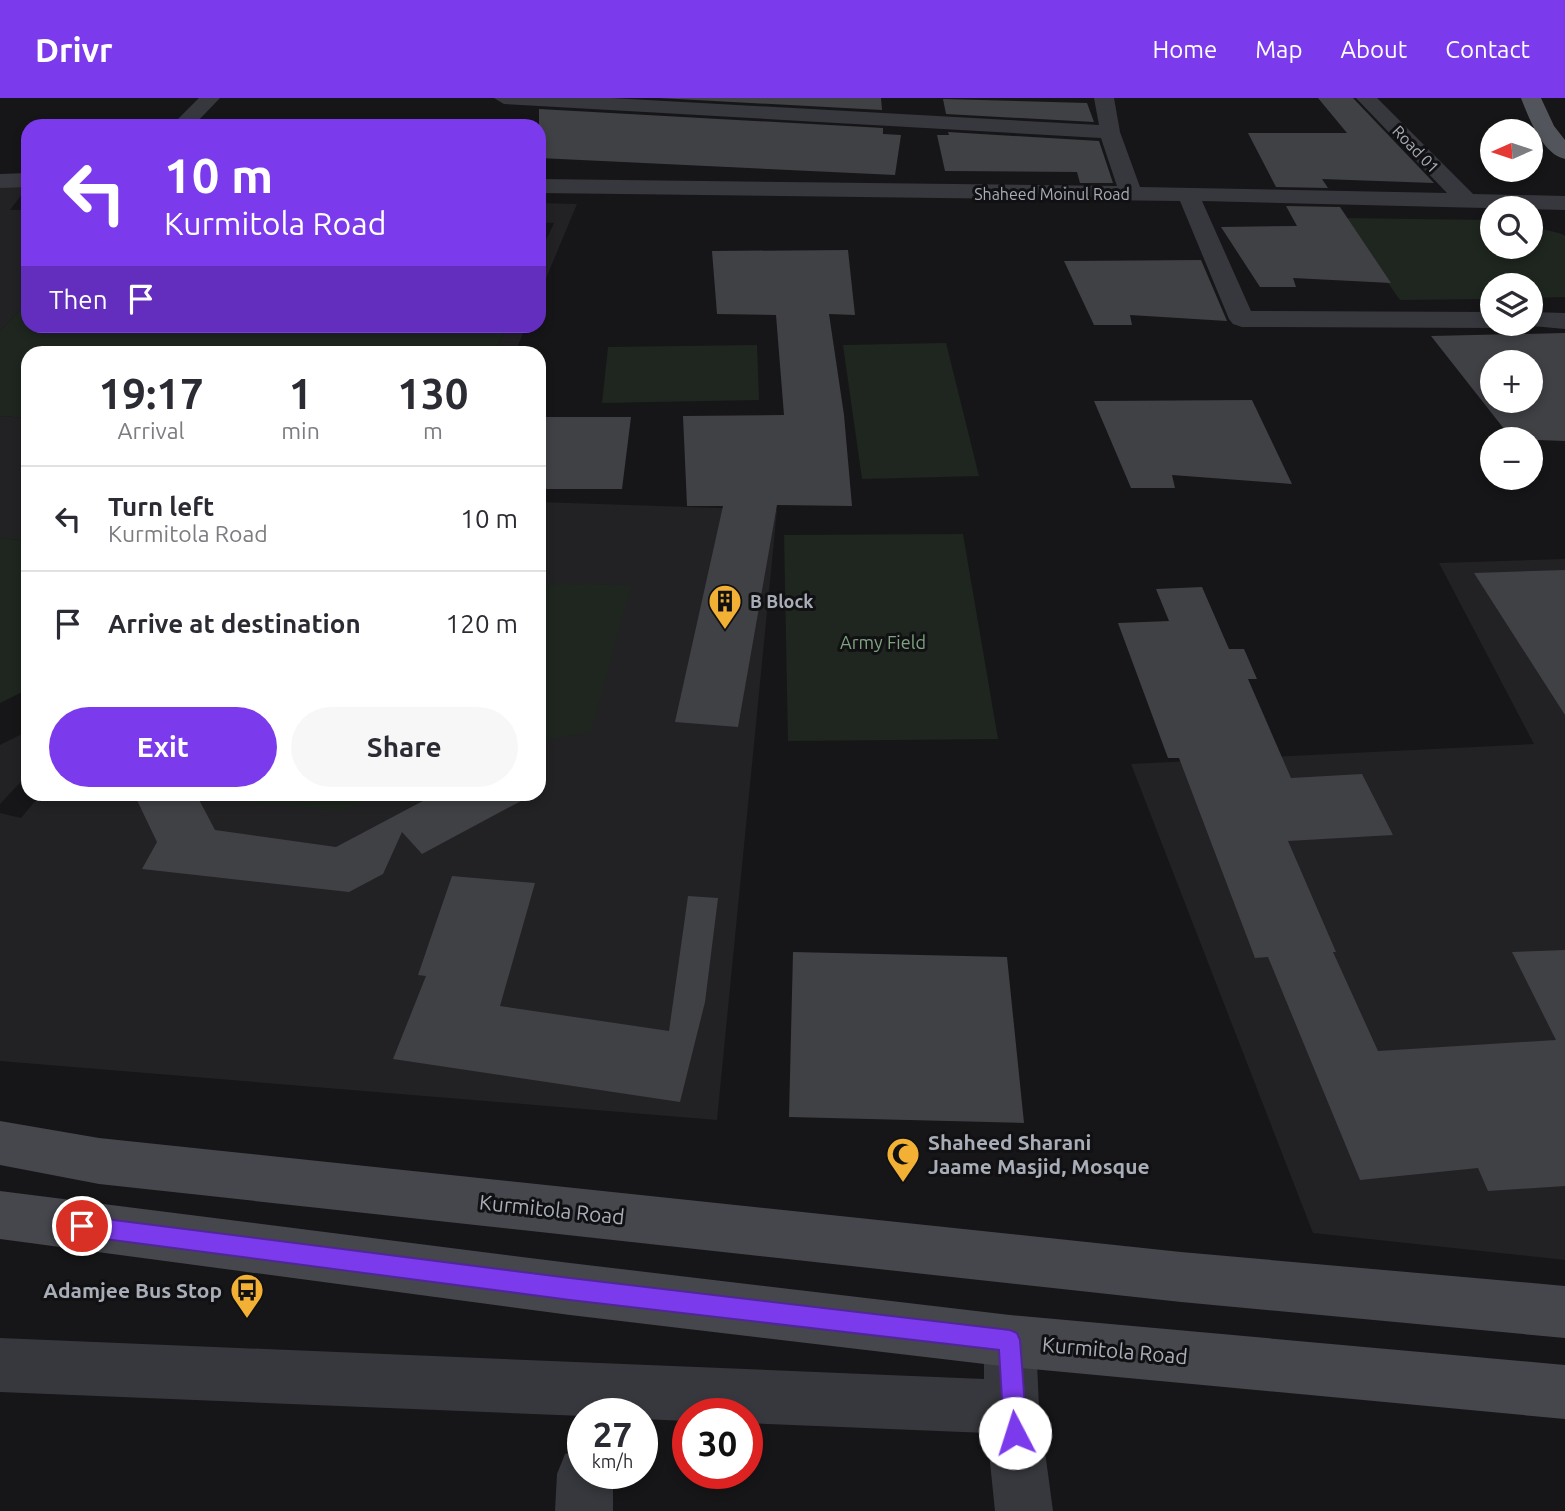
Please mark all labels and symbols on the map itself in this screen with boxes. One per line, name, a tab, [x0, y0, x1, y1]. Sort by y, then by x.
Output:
north arrow	[1480, 119, 1544, 182]
street label: Road 01	[1389, 122, 1443, 176]
street label: Shaheed Moinul Road	[974, 185, 1130, 203]
building icon: B Block	[706, 582, 744, 631]
place label: B Block	[750, 591, 813, 611]
park label: Army Field	[840, 632, 926, 652]
place label: Shaheed Sharani Jaame Masjid, Mosque	[928, 1130, 1150, 1178]
mosque icon: Shaheed Sharani Jaame Masjid, Mosque	[884, 1135, 922, 1184]
street label: Kurmitola Road	[478, 1189, 626, 1229]
pin	[52, 1196, 112, 1256]
bus stop icon: Adamjee Bus Stop	[228, 1271, 266, 1320]
place label: Adamjee Bus Stop	[43, 1278, 222, 1302]
street label: Kurmitola Road	[1041, 1332, 1189, 1368]
position arrow	[978, 1396, 1052, 1470]
speed limit sign: 30	[672, 1398, 763, 1489]

